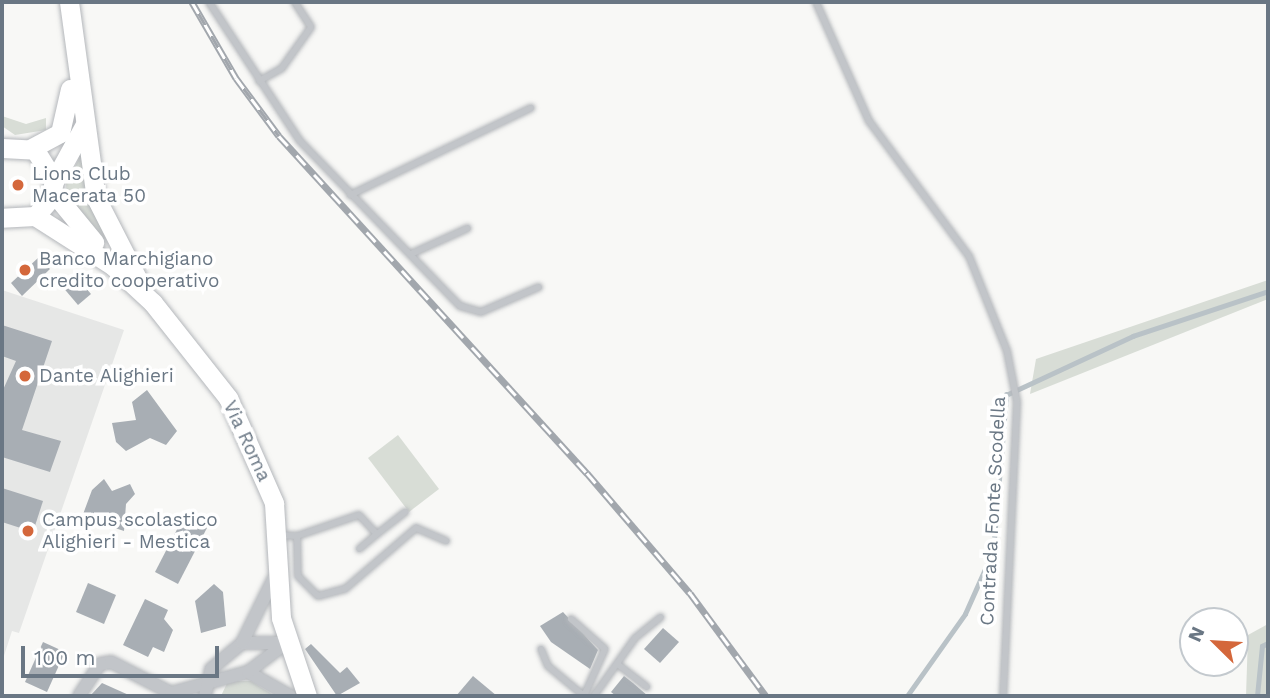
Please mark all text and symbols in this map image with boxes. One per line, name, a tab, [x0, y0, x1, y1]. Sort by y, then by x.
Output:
place label: Lions Club Macerata 50	[32, 163, 146, 207]
marker: Lions Club Macerata 50	[10, 177, 26, 193]
place label: Banco Marchigiano credito cooperativo	[39, 248, 219, 292]
marker: Banco Marchigiano credito cooperativo	[17, 262, 33, 278]
place label: Dante Alighieri	[39, 365, 175, 387]
marker: Dante Alighieri	[17, 368, 33, 384]
street label: Contrada Fonte Scodella	[976, 396, 1010, 626]
street label: Via Roma	[218, 397, 276, 485]
place label: Campus scolastico Alighieri - Mestica	[42, 509, 218, 553]
marker: Campus scolastico Alighieri - Mestica	[20, 523, 36, 539]
north arrow	[1179, 607, 1249, 677]
text: N	[1183, 623, 1210, 645]
scale bar	[24, 632, 222, 676]
text: 100 m	[34, 645, 96, 670]

